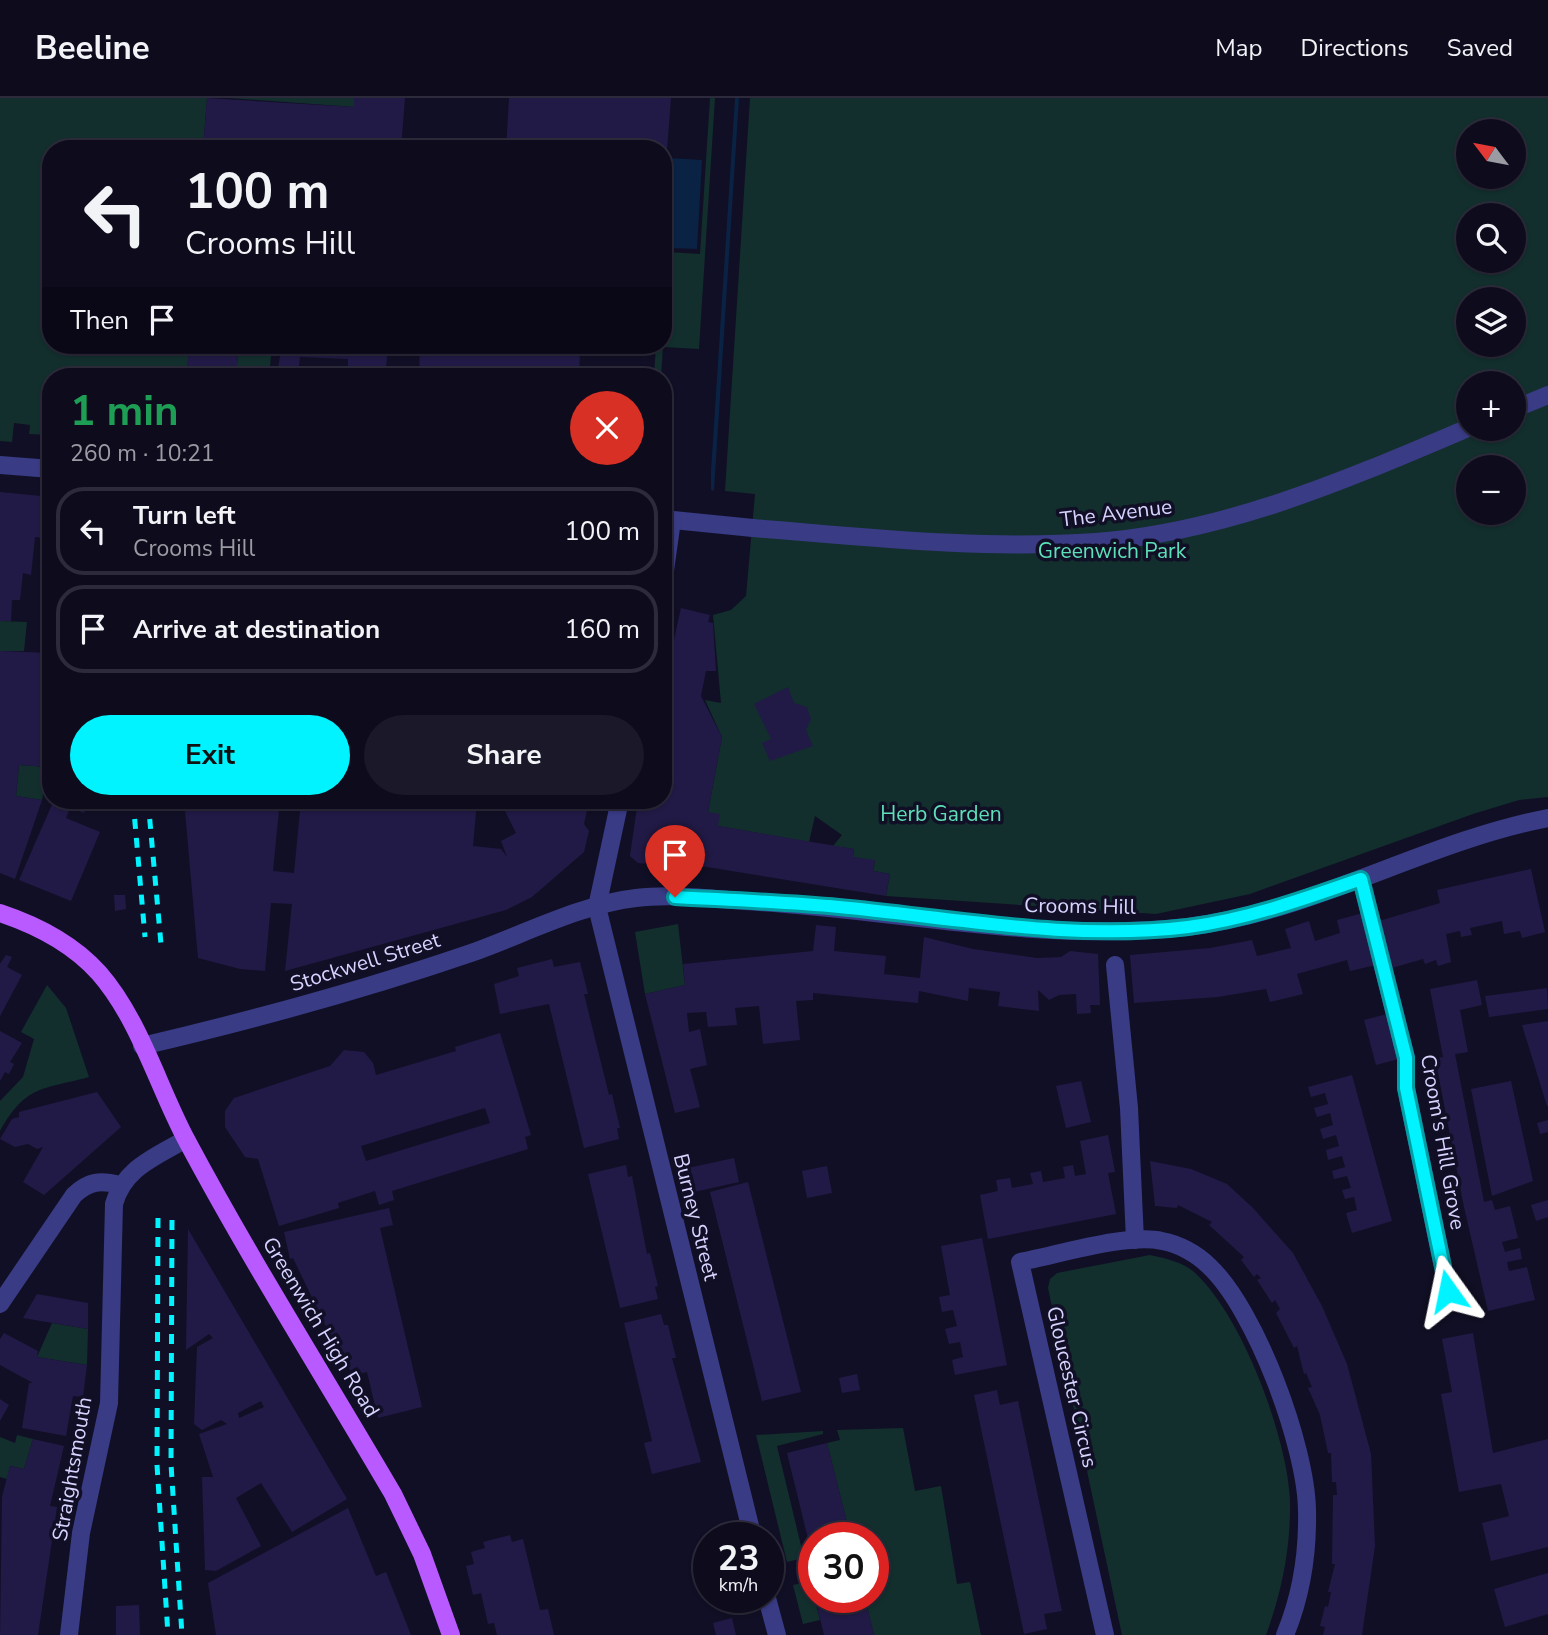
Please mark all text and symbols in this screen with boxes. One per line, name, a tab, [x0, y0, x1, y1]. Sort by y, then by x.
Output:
text: Beeline	[35, 26, 150, 71]
text: Map	[1215, 32, 1262, 64]
text: Directions	[1300, 32, 1409, 64]
text: Saved	[1447, 32, 1513, 64]
north arrow	[1456, 119, 1526, 189]
map controls	[1456, 119, 1526, 525]
text: 100 m	[185, 158, 329, 225]
icon: left	[70, 168, 161, 259]
button: search	[1456, 203, 1526, 273]
text: Crooms Hill	[185, 222, 355, 265]
button: layers	[1456, 287, 1526, 357]
icon: arrive	[143, 301, 181, 339]
text: Then	[70, 303, 129, 338]
button: +	[1456, 371, 1526, 441]
text: 1 min	[70, 383, 179, 440]
button: close	[570, 391, 644, 465]
text: 260 m · 10:21	[70, 438, 215, 469]
button: −	[1456, 455, 1526, 525]
street label: The Avenue	[1058, 492, 1174, 534]
text: Turn left	[133, 498, 236, 533]
icon: left	[74, 512, 112, 550]
text: 100 m	[564, 514, 640, 549]
text: Crooms Hill	[133, 533, 255, 564]
park label: Greenwich Park	[1038, 537, 1187, 565]
icon: arrive	[74, 610, 112, 648]
text: Arrive at destination	[133, 612, 380, 647]
text: 160 m	[564, 612, 640, 647]
button: Exit	[70, 715, 350, 795]
button: Share	[364, 715, 644, 795]
park label: Herb Garden	[880, 800, 1002, 828]
pin	[645, 825, 705, 897]
icon: arrive	[656, 836, 694, 874]
street label: Crooms Hill	[1024, 891, 1137, 921]
street label: Stockwell Street	[287, 926, 444, 998]
street label: Croom's Hill Grove	[1414, 1052, 1472, 1232]
street label: Burney Street	[667, 1151, 725, 1284]
street label: Greenwich High Road	[256, 1232, 386, 1422]
position arrow	[1411, 1254, 1485, 1328]
street label: Gloucester Circus	[1040, 1304, 1104, 1470]
street label: Straightsmouth	[46, 1395, 98, 1543]
speed limit sign: 30	[798, 1522, 889, 1613]
text: 23	[717, 1535, 760, 1582]
text: km/h	[719, 1573, 758, 1597]

